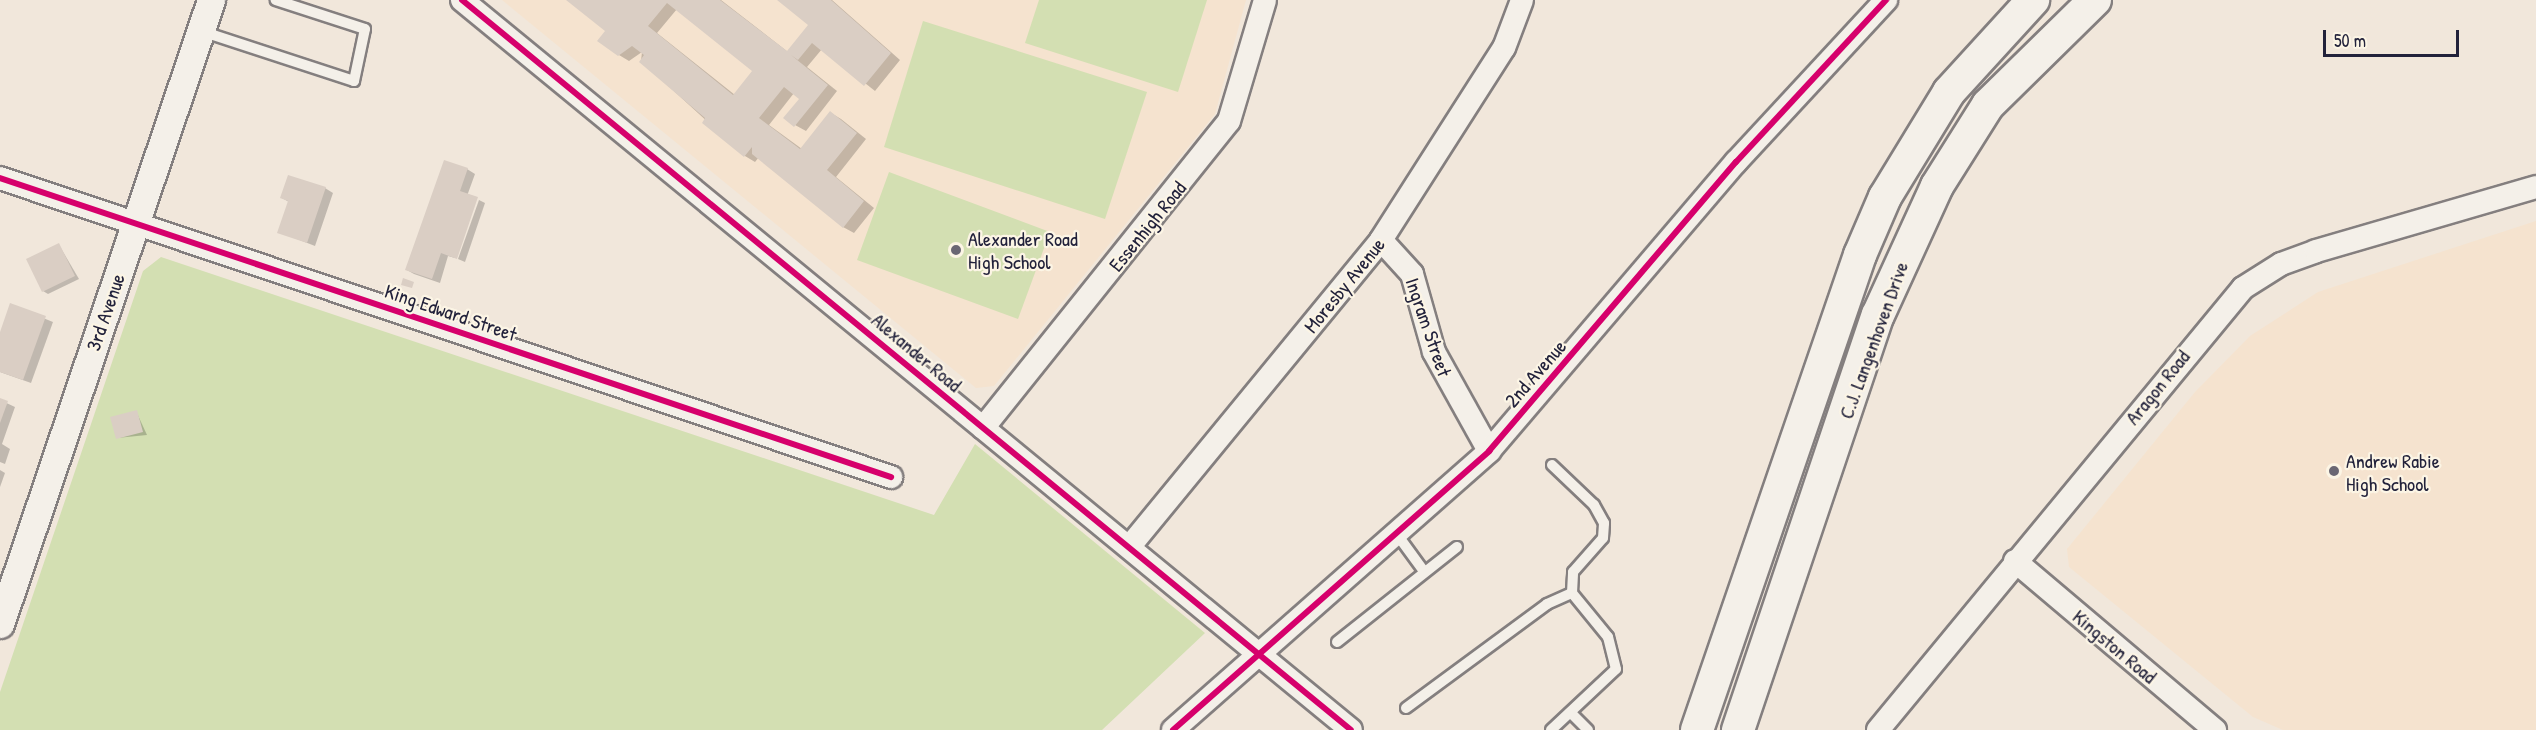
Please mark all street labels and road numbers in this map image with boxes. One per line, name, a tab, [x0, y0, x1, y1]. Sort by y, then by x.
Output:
street label: Essenhigh Road	[1103, 176, 1191, 276]
street label: Moresby Avenue	[1298, 233, 1390, 337]
street label: C.J. Langenhoven Drive	[1833, 258, 1913, 422]
street label: 3rd Avenue	[81, 270, 129, 354]
street label: Ingram Street	[1401, 274, 1457, 380]
street label: King Edward Street	[382, 278, 520, 346]
street label: Alexander Road	[867, 308, 967, 396]
street label: 2nd Avenue	[1499, 334, 1571, 412]
street label: Aragon Road	[2120, 345, 2194, 429]
street label: Kingston Road	[2068, 604, 2162, 688]

